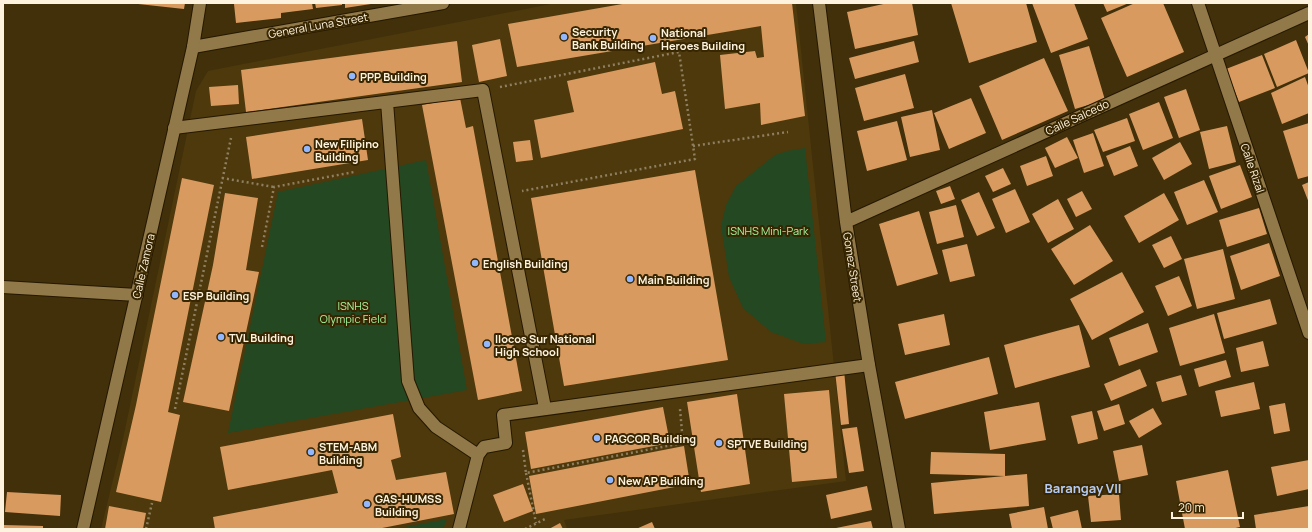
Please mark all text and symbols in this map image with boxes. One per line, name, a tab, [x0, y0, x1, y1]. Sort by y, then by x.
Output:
street label: General Luna Street	[267, 9, 369, 41]
place label: Security Bank Building	[572, 24, 644, 52]
place label: National Heroes Building	[661, 25, 745, 53]
marker: Security Bank Building	[559, 32, 569, 42]
marker: National Heroes Building	[648, 33, 658, 43]
place label: PPP Building	[360, 69, 427, 84]
marker: PPP Building	[347, 71, 357, 81]
street label: Calle Salcedo	[1043, 96, 1112, 138]
place label: New Filipino Building	[315, 136, 379, 164]
street label: Calle Rizal	[1238, 141, 1268, 195]
marker: New Filipino Building	[302, 144, 312, 154]
park label: ISNHS Mini-Park	[728, 223, 809, 238]
street label: Gomez Street	[840, 231, 866, 303]
street label: Calle Zamora	[128, 232, 158, 300]
place label: English Building	[483, 256, 568, 271]
marker: English Building	[470, 258, 480, 268]
place label: Main Building	[638, 272, 709, 287]
marker: Main Building	[625, 274, 635, 284]
place label: ESP Building	[183, 288, 249, 303]
marker: ESP Building	[170, 290, 180, 300]
park label: ISNHS Olympic Field	[320, 298, 386, 326]
place label: TVL Building	[229, 330, 294, 345]
place label: Ilocos Sur National High School	[495, 331, 595, 359]
marker: TVL Building	[216, 332, 226, 342]
marker: Ilocos Sur National High School	[482, 339, 492, 349]
place label: PAGCOR Building	[605, 431, 696, 446]
marker: PAGCOR Building	[592, 433, 602, 443]
place label: SPTVE Building	[727, 436, 807, 451]
marker: SPTVE Building	[714, 438, 724, 448]
place label: STEM-ABM Building	[319, 439, 377, 467]
marker: STEM-ABM Building	[306, 447, 316, 457]
place label: New AP Building	[618, 473, 703, 488]
marker: New AP Building	[605, 475, 615, 485]
district label: Barangay VII	[1045, 479, 1121, 497]
place label: GAS-HUMSS Building	[375, 491, 442, 519]
scale bar	[1172, 494, 1243, 520]
marker: GAS-HUMSS Building	[362, 499, 372, 509]
text: 20 m	[1178, 499, 1205, 516]

